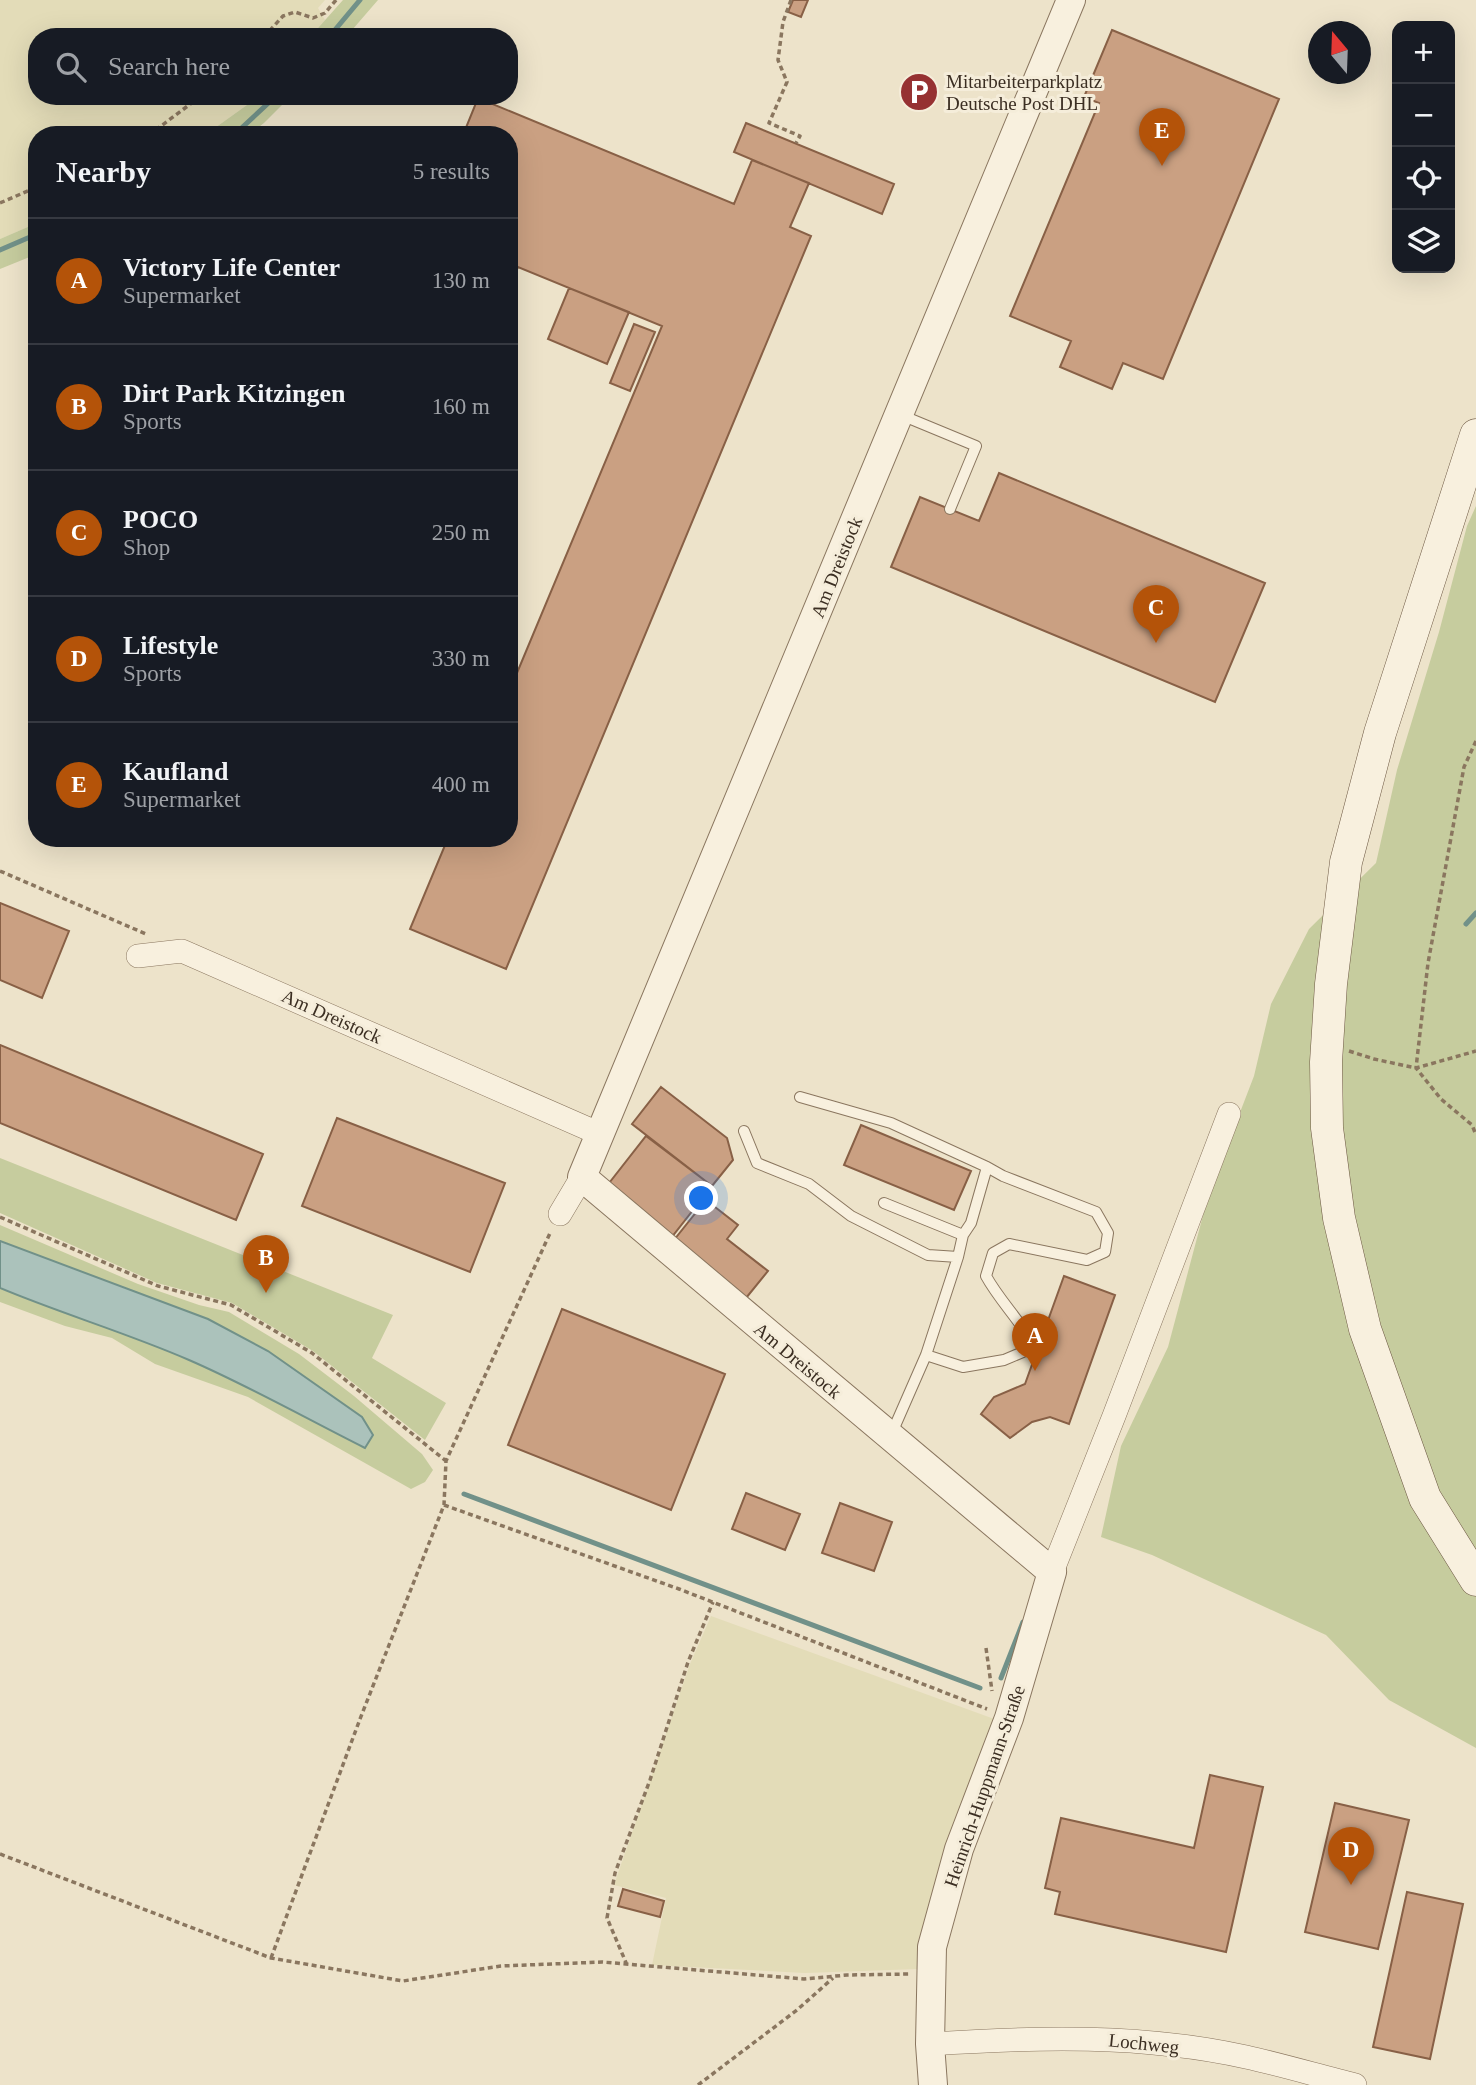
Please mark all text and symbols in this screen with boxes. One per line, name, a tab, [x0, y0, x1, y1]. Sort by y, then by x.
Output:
north arrow	[1308, 21, 1371, 84]
map controls	[1392, 21, 1455, 273]
button: +	[1392, 21, 1455, 84]
search box	[28, 28, 518, 105]
icon: search	[52, 48, 90, 86]
text: Search here	[108, 52, 230, 81]
parking icon: Mitarbeiterparkplatz Deutsche Post DHL	[898, 71, 940, 113]
place label: Mitarbeiterparkplatz Deutsche Post DHL	[946, 71, 1102, 114]
button: −	[1392, 84, 1455, 147]
pin: E	[1139, 108, 1185, 166]
button: locate	[1392, 147, 1455, 210]
text: Nearby	[56, 155, 151, 188]
text: 5 results	[413, 159, 490, 184]
button: layers	[1392, 210, 1455, 273]
text: Victory Life Center	[123, 253, 340, 282]
text: A	[71, 268, 87, 293]
text: 130 m	[432, 268, 490, 293]
text: Supermarket	[123, 283, 241, 308]
text: Dirt Park Kitzingen	[123, 379, 345, 408]
text: B	[71, 394, 87, 419]
text: 160 m	[432, 394, 490, 419]
text: Sports	[123, 409, 182, 434]
text: POCO	[123, 505, 198, 534]
street label: Am Dreistock	[807, 513, 866, 621]
text: C	[71, 520, 87, 545]
text: 250 m	[432, 520, 490, 545]
text: Shop	[123, 535, 170, 560]
pin: C	[1133, 585, 1179, 643]
text: Lifestyle	[123, 631, 218, 660]
text: D	[71, 646, 87, 671]
text: 330 m	[432, 646, 490, 671]
text: Sports	[123, 661, 182, 686]
text: Kaufland	[123, 757, 229, 786]
text: E	[71, 772, 87, 797]
text: 400 m	[432, 772, 490, 797]
text: Supermarket	[123, 787, 241, 812]
street label: Am Dreistock	[279, 985, 385, 1048]
your location	[684, 1181, 718, 1215]
pin: B	[243, 1235, 289, 1293]
pin: A	[1012, 1313, 1058, 1371]
street label: Am Dreistock	[750, 1318, 846, 1403]
street label: Heinrich-Huppmann-Straße	[940, 1682, 1029, 1890]
pin: D	[1328, 1827, 1374, 1885]
street label: Lochweg	[1108, 2029, 1181, 2058]

